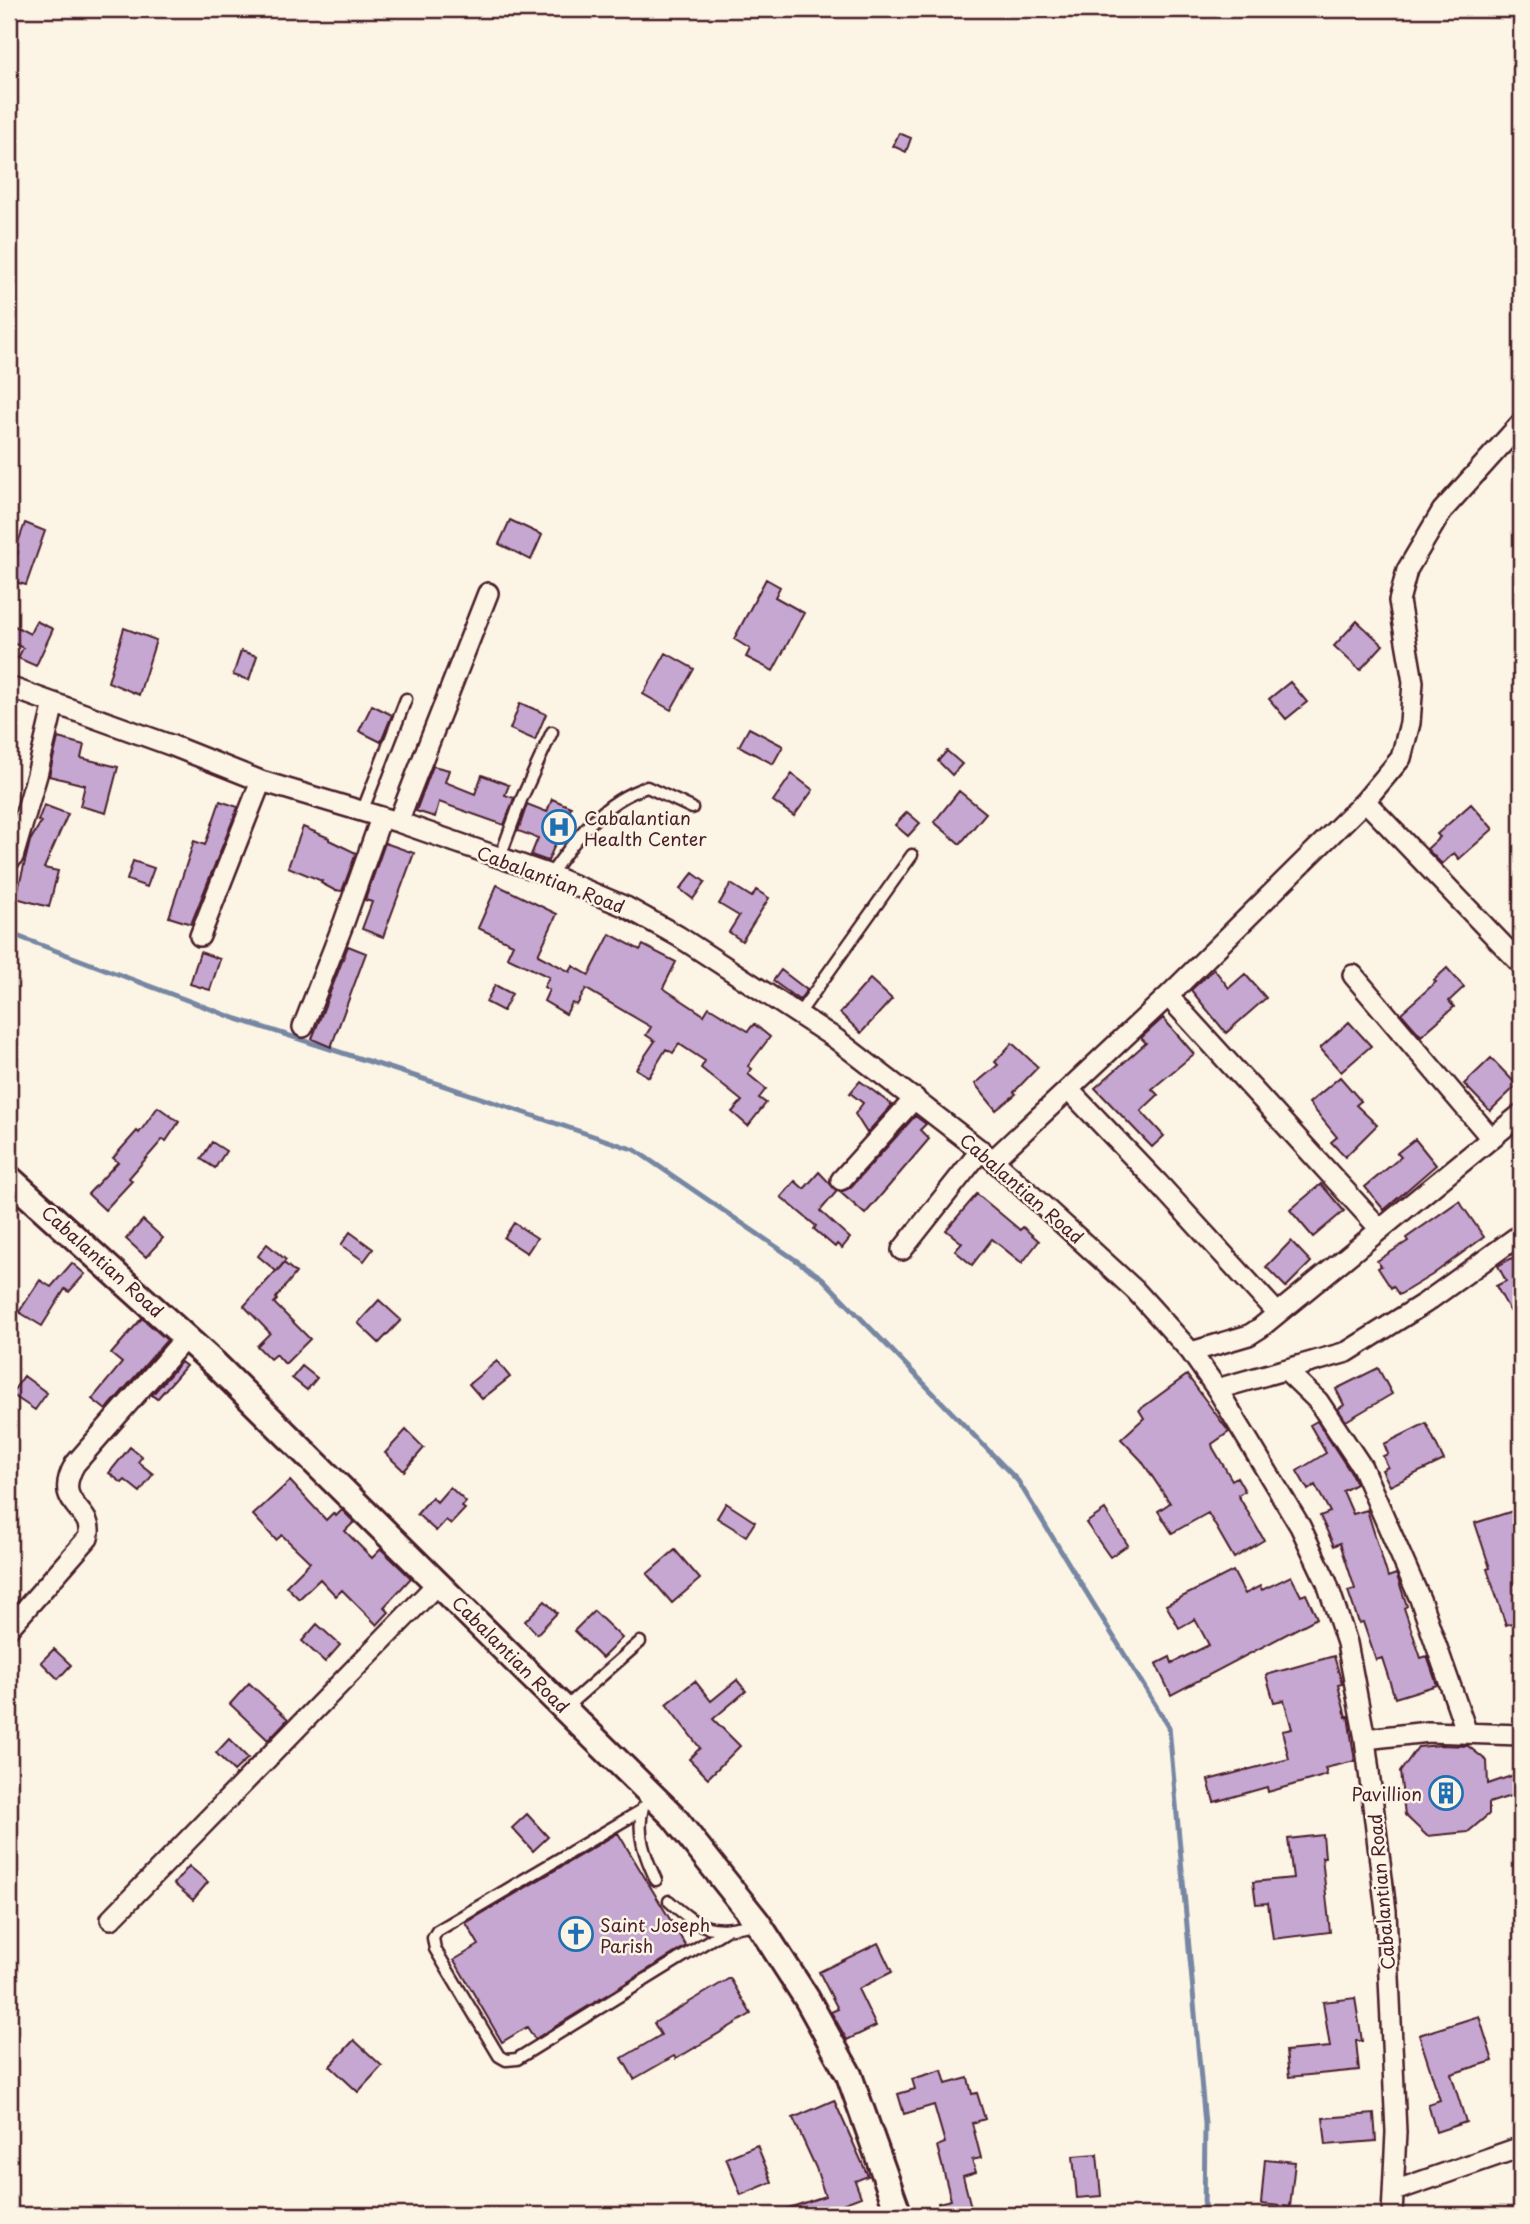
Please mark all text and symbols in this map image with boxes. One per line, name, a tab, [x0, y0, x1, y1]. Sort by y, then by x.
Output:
place label: Cabalantian Health Center	[584, 804, 707, 852]
hospital icon: Cabalantian Health Center	[540, 808, 578, 846]
street label: Cabalantian Road	[473, 838, 629, 920]
street label: Cabalantian Road	[954, 1126, 1090, 1250]
street label: Cabalantian Road	[36, 1199, 170, 1323]
street label: Cabalantian Road	[446, 1589, 576, 1719]
building icon: Pavillion	[1427, 1774, 1465, 1812]
place label: Pavillion	[1351, 1780, 1422, 1807]
street label: Cabalantian Road	[1361, 1813, 1401, 1971]
place label: Saint Joseph Parish	[600, 1911, 710, 1959]
church icon: Saint Joseph Parish	[557, 1915, 595, 1953]

